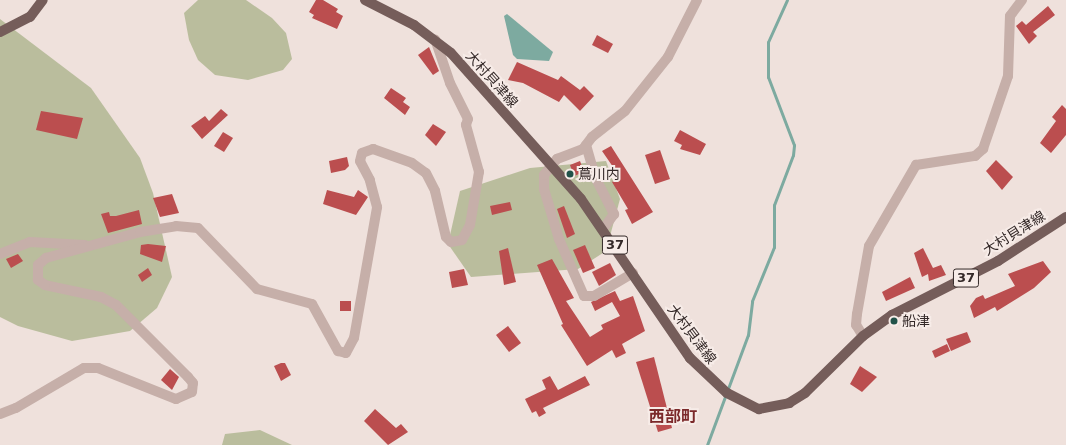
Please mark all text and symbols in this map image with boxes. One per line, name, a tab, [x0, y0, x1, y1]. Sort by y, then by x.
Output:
street label: 大村貝津線	[462, 47, 522, 111]
place label: 蔦川内	[578, 166, 620, 182]
marker: 蔦川内	[565, 169, 575, 179]
street label: 大村貝津線	[980, 207, 1048, 259]
road number: 37	[601, 234, 629, 256]
road number: 37	[952, 267, 980, 289]
street label: 大村貝津線	[664, 301, 720, 367]
place label: 船津	[902, 313, 930, 329]
marker: 船津	[889, 316, 899, 326]
district label: 西部町	[649, 407, 697, 427]

